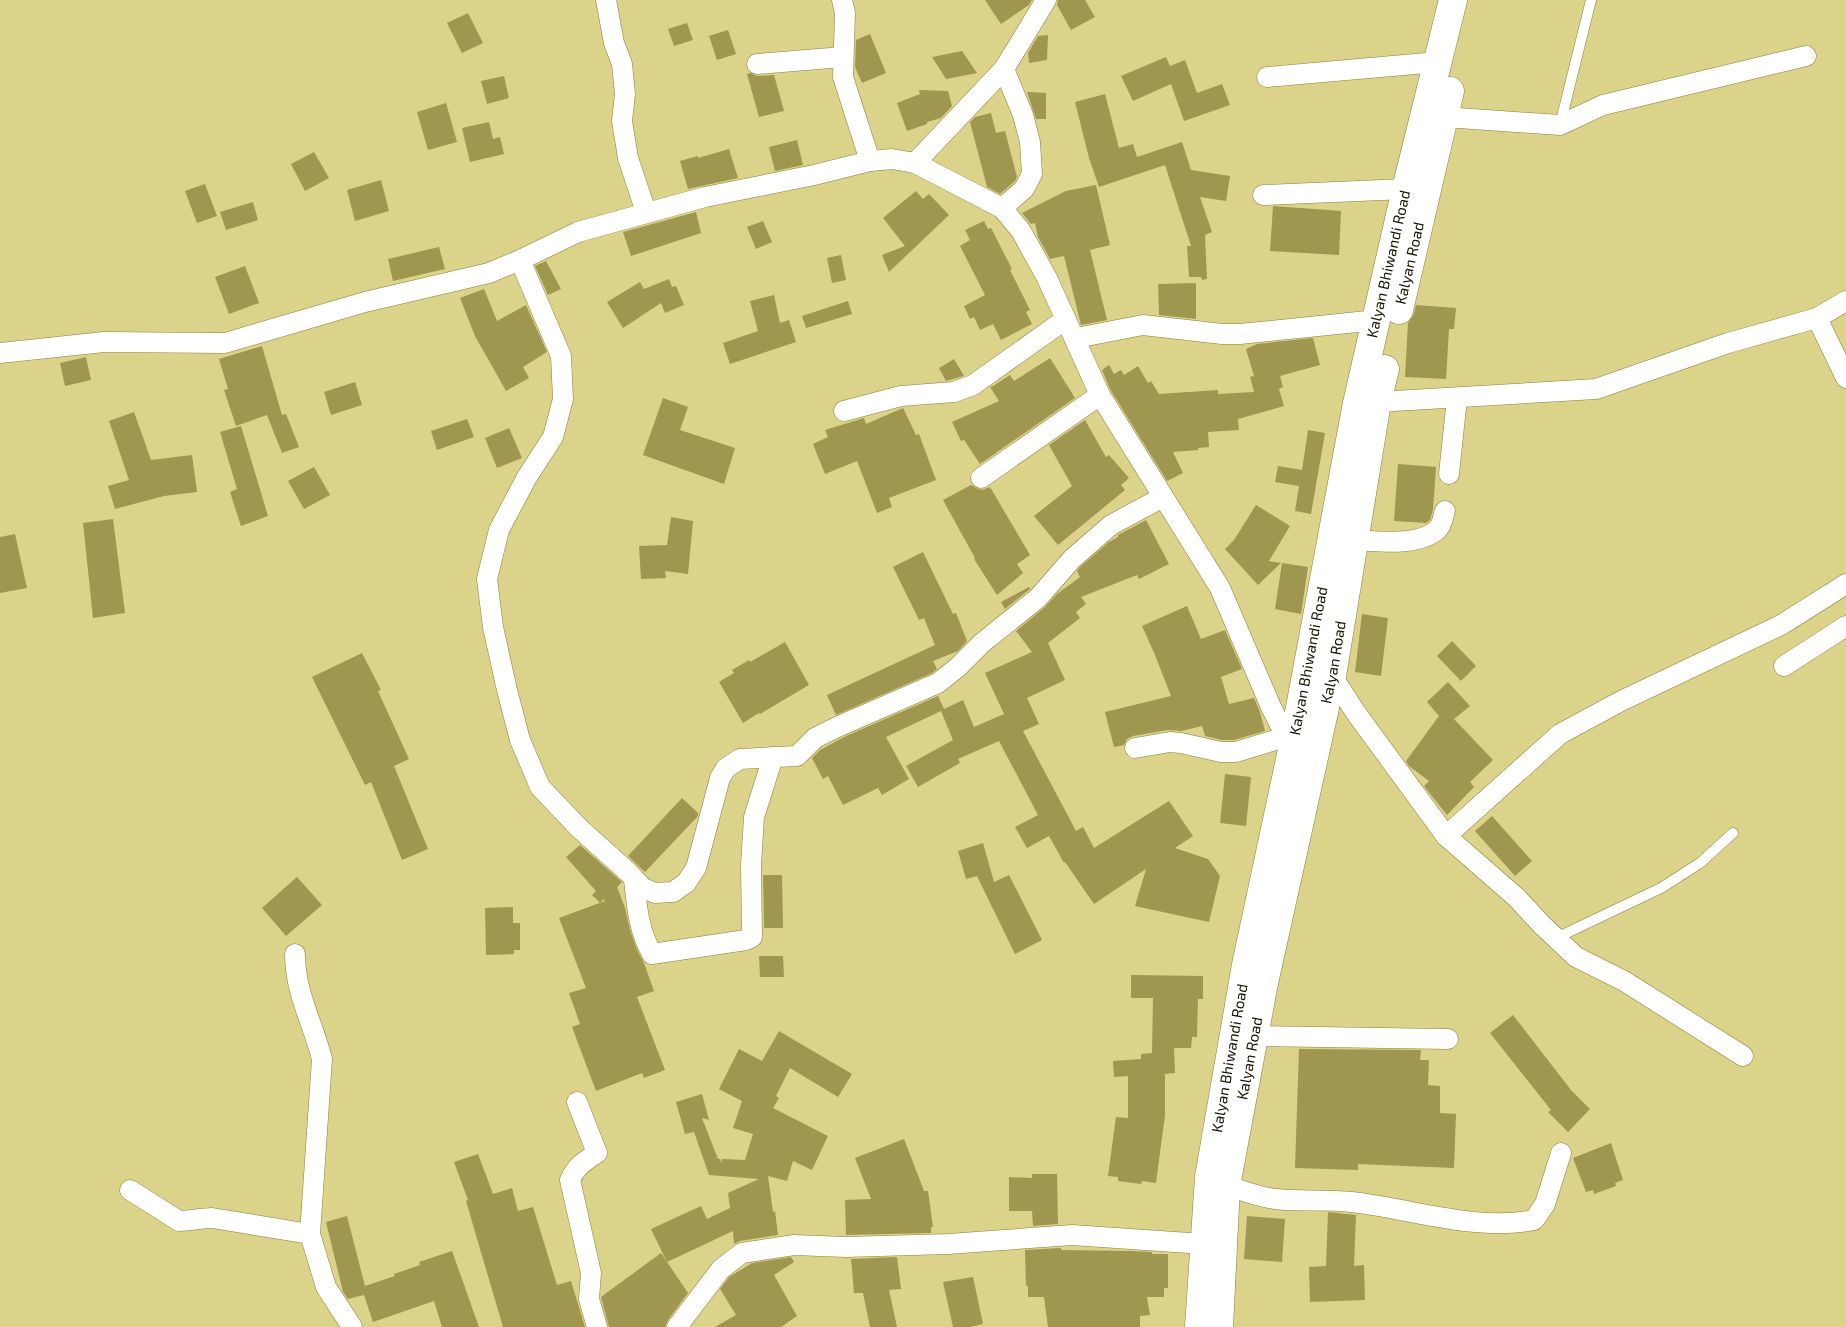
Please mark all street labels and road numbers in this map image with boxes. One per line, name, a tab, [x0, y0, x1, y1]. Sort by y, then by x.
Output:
street label: Kalyan Bhiwandi Road	[1362, 188, 1413, 339]
street label: Kalyan Road	[1391, 220, 1427, 306]
street label: Kalyan Bhiwandi Road	[1285, 585, 1330, 737]
street label: Kalyan Road	[1316, 619, 1349, 705]
street label: Kalyan Bhiwandi Road	[1207, 982, 1251, 1134]
street label: Kalyan Road	[1232, 1015, 1265, 1101]

